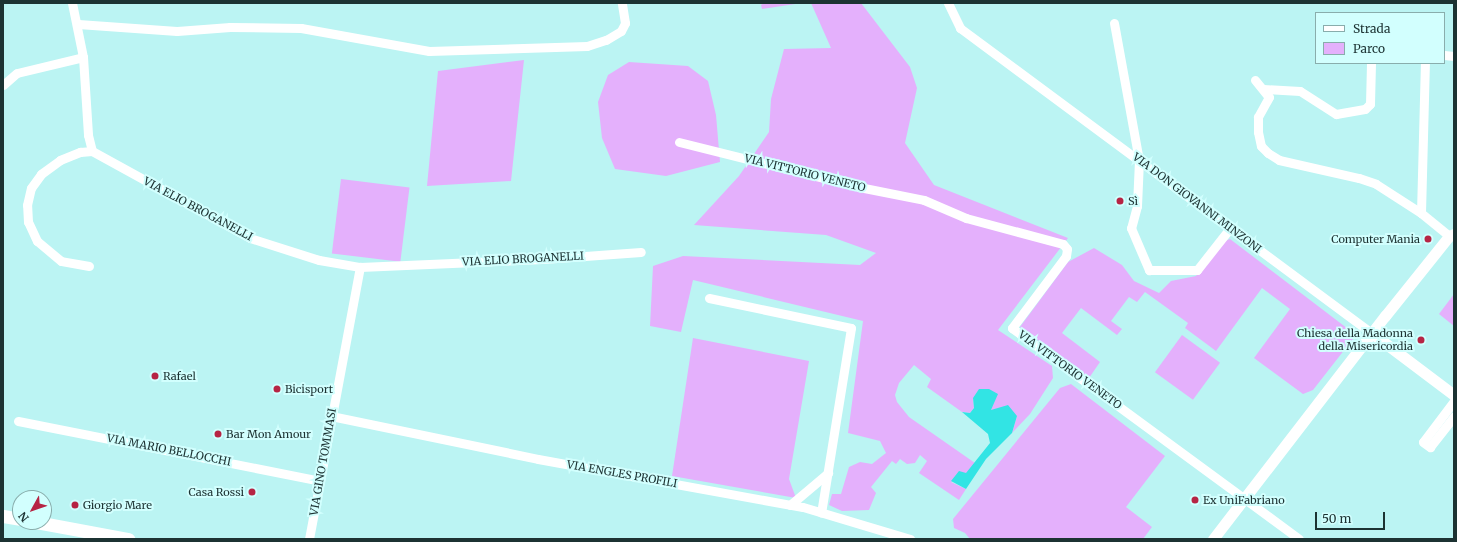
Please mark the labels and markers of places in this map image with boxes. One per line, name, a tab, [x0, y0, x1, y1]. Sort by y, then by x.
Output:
place label: Sì	[1128, 194, 1138, 208]
marker: Sì	[1115, 196, 1125, 206]
place label: Computer Mania	[1331, 232, 1420, 246]
marker: Computer Mania	[1423, 234, 1433, 244]
place label: Chiesa della Madonna della Misericordia	[1297, 327, 1413, 353]
marker: Chiesa della Madonna della Misericordia	[1416, 335, 1426, 345]
place label: Rafael	[163, 369, 196, 383]
marker: Rafael	[150, 371, 160, 381]
place label: Bicisport	[285, 382, 333, 396]
marker: Bicisport	[272, 384, 282, 394]
place label: Bar Mon Amour	[226, 427, 311, 441]
marker: Bar Mon Amour	[213, 429, 223, 439]
place label: Casa Rossi	[188, 485, 244, 499]
marker: Casa Rossi	[247, 487, 257, 497]
place label: Ex UniFabriano	[1203, 493, 1285, 507]
marker: Ex UniFabriano	[1190, 495, 1200, 505]
place label: Giorgio Mare	[83, 498, 152, 512]
marker: Giorgio Mare	[70, 500, 80, 510]

